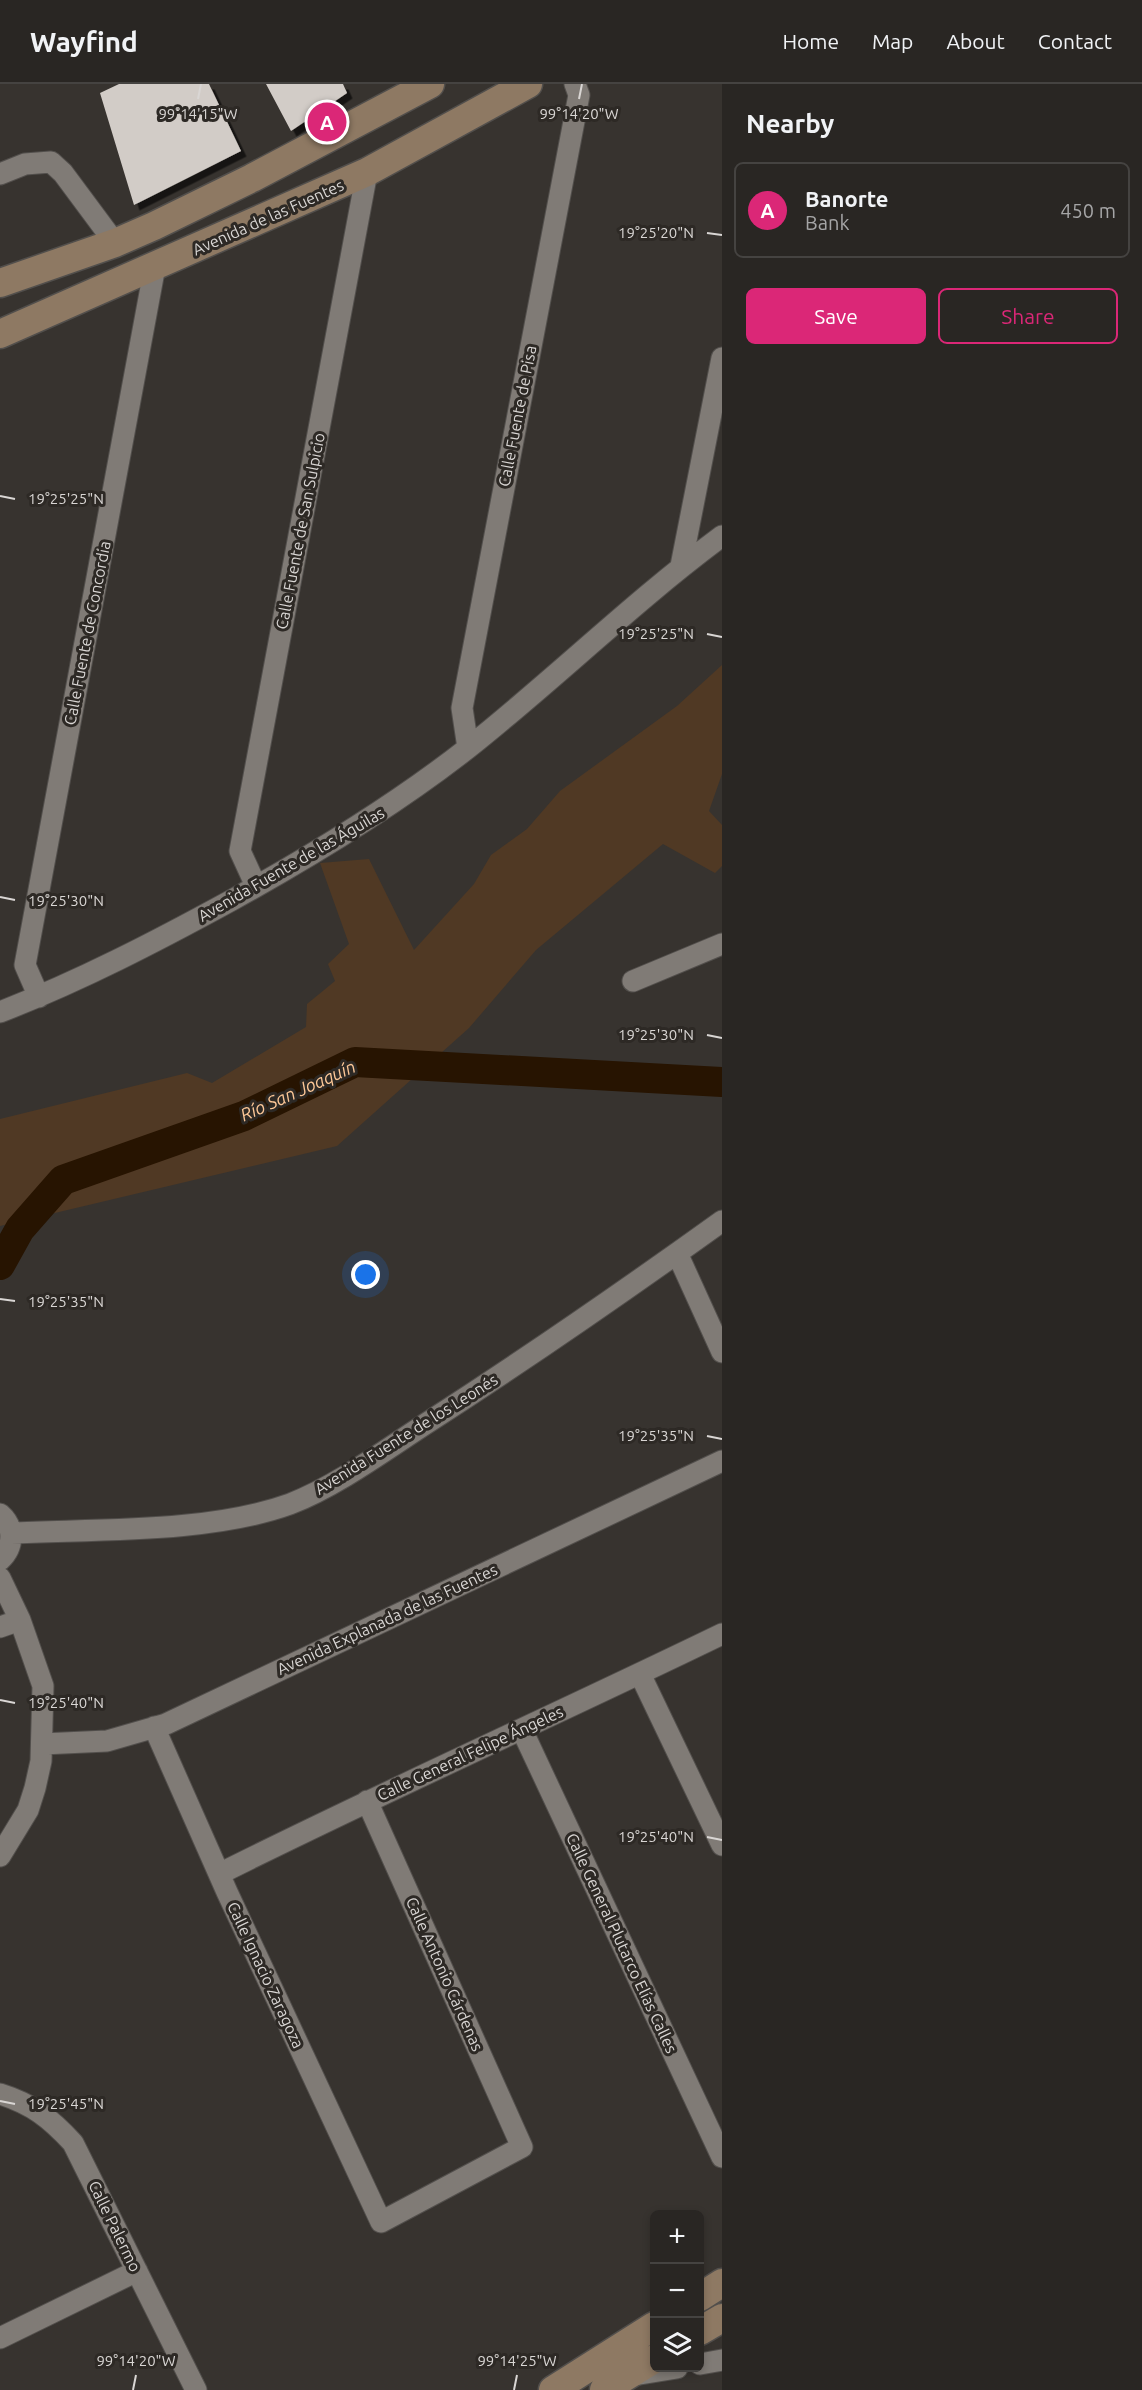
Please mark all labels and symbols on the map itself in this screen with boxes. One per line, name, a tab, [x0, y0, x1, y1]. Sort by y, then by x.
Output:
pin: A	[308, 99, 346, 144]
text: 99°14'15"W	[158, 105, 238, 122]
text: 99°14'20"W	[539, 105, 619, 122]
street label: Avenida de las Fuentes	[190, 176, 346, 258]
text: 19°25'20"N	[618, 224, 694, 241]
street label: Calle Fuente de Pisa	[494, 344, 540, 488]
street label: Calle Fuente de San Sulpicio	[272, 431, 328, 631]
text: 19°25'25"N	[28, 490, 104, 507]
street label: Calle Fuente de Concordia	[60, 539, 114, 727]
text: 19°25'25"N	[618, 625, 694, 642]
street label: Avenida Fuente de las Águilas	[194, 801, 387, 925]
text: 19°25'30"N	[28, 892, 104, 909]
text: 19°25'30"N	[618, 1026, 694, 1043]
water label: Río San Joaquín	[237, 1056, 358, 1125]
your location	[351, 1260, 380, 1289]
text: 19°25'35"N	[28, 1293, 104, 1310]
street label: Avenida Fuente de los Leonés	[311, 1370, 501, 1498]
text: 19°25'35"N	[618, 1427, 694, 1444]
street label: Avenida Explanada de las Fuentes	[274, 1560, 500, 1678]
text: 19°25'40"N	[28, 1694, 104, 1711]
street label: Calle General Felipe Ángeles	[373, 1700, 566, 1804]
text: 19°25'40"N	[618, 1828, 694, 1845]
street label: Calle General Plutarco Elías Calles	[563, 1830, 681, 2056]
street label: Calle Antonio Cárdenas	[403, 1894, 487, 2054]
street label: Calle Ignacio Zaragoza	[224, 1899, 308, 2051]
text: 19°25'45"N	[28, 2095, 104, 2112]
street label: Calle Palermo	[85, 2178, 145, 2274]
text: 99°14'20"W	[96, 2352, 176, 2369]
text: 99°14'25"W	[477, 2352, 557, 2369]

